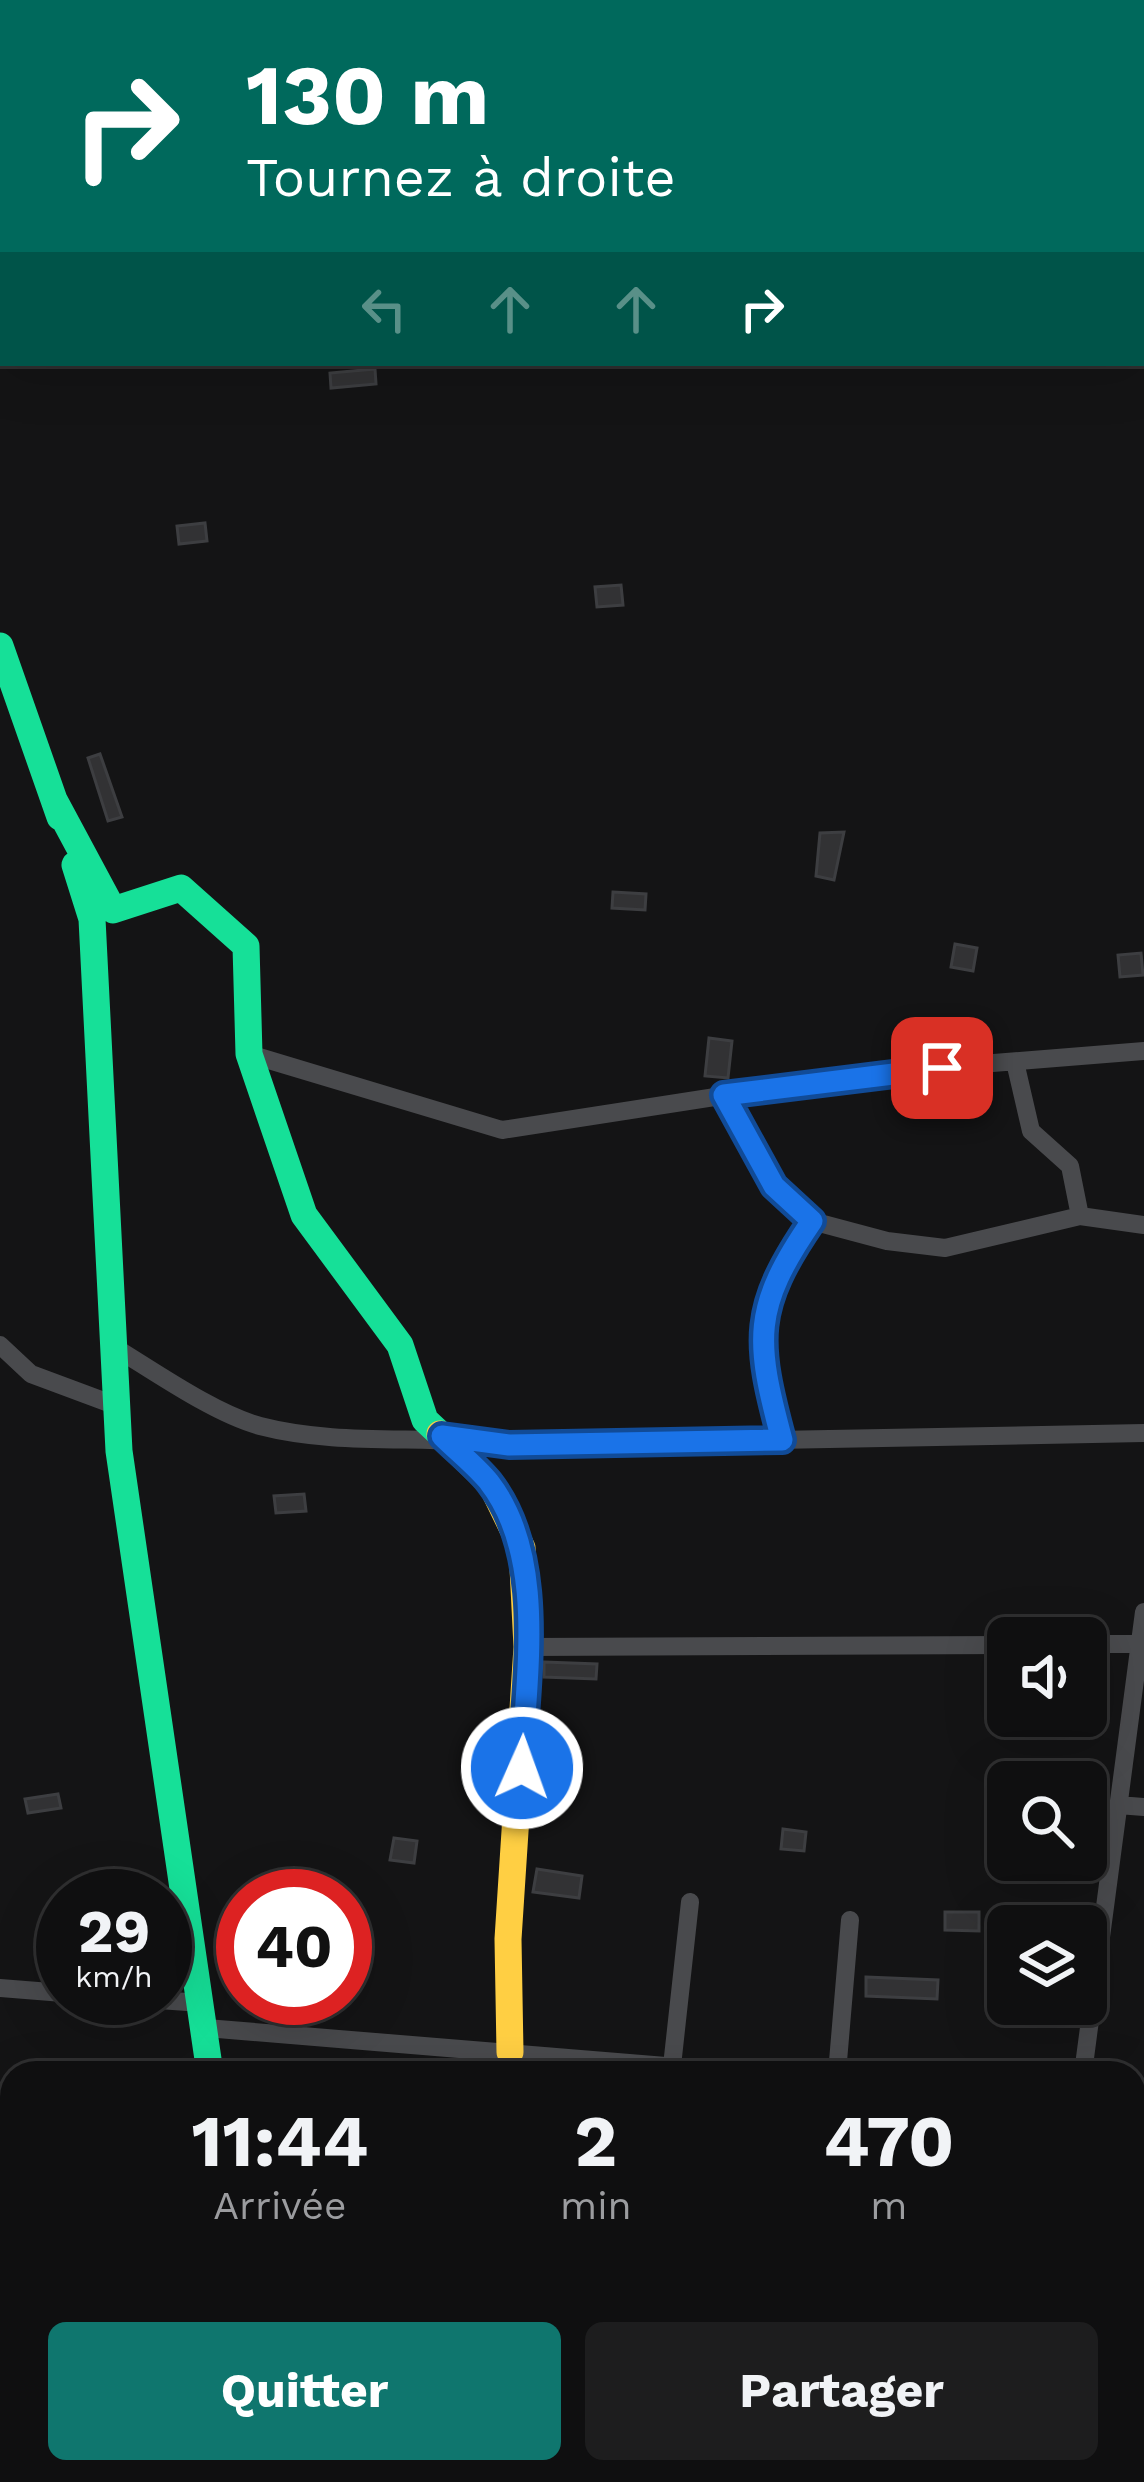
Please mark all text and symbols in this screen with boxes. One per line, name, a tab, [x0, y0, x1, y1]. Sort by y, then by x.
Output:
text: 130 m	[246, 46, 489, 144]
icon: right	[48, 48, 204, 204]
text: Tournez à droite	[246, 146, 676, 209]
icon: left	[351, 276, 417, 342]
icon: ahead	[477, 276, 543, 342]
icon: ahead	[603, 276, 669, 342]
icon: right	[729, 276, 795, 342]
pin	[891, 1017, 993, 1119]
icon: arrive	[909, 1035, 975, 1101]
map controls	[987, 1617, 1107, 2025]
button: sound	[987, 1617, 1107, 1737]
position arrow	[459, 1705, 585, 1831]
button: search	[987, 1761, 1107, 1881]
speed limit sign: 40	[216, 1869, 372, 2025]
text: 29	[78, 1896, 150, 1967]
button: layers	[987, 1905, 1107, 2025]
text: km/h	[75, 1959, 153, 1994]
text: 11:44	[192, 2099, 368, 2183]
text: 2	[574, 2099, 617, 2183]
text: 470	[823, 2099, 954, 2183]
text: Arrivée	[213, 2183, 347, 2228]
text: min	[560, 2183, 632, 2228]
text: m	[870, 2183, 907, 2228]
button: Quitter	[48, 2322, 561, 2460]
button: Partager	[585, 2322, 1098, 2460]

